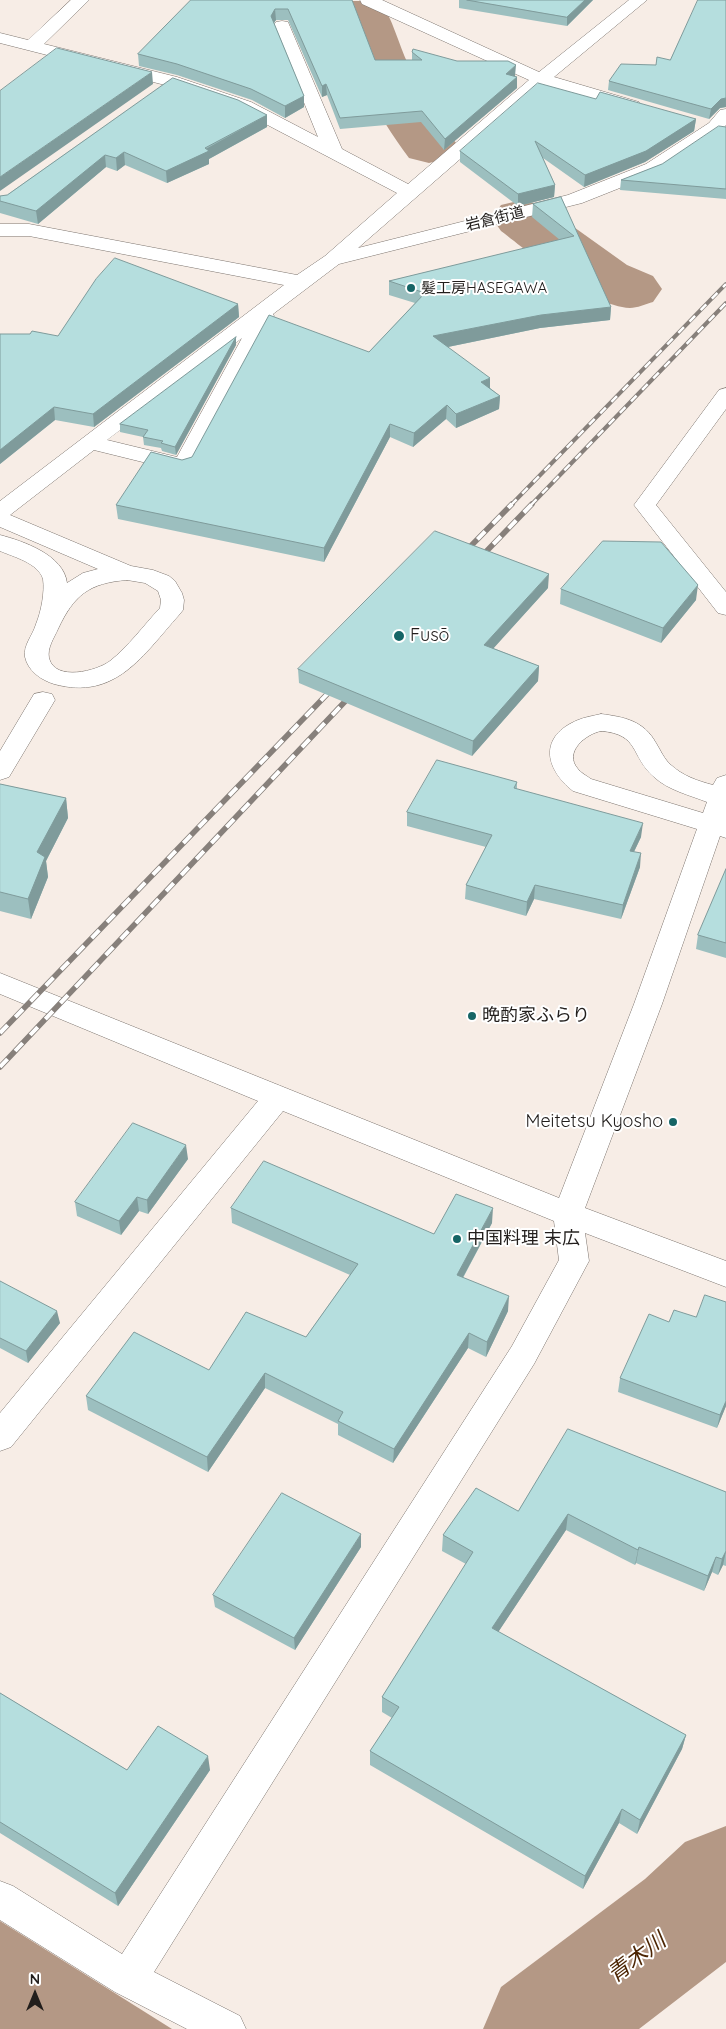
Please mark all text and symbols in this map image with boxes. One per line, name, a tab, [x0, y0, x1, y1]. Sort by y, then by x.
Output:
street label: 岩倉街道	[464, 203, 526, 235]
place label: 髪工房HASEGAWA	[421, 279, 547, 297]
marker: 髪工房HASEGAWA	[405, 282, 417, 294]
place label: Fusō	[410, 625, 449, 647]
marker: Fusō	[392, 629, 406, 643]
place label: 晩酌家ふらり	[482, 1005, 590, 1027]
marker: 晩酌家ふらり	[466, 1010, 478, 1022]
place label: Meitetsu Kyosho	[526, 1111, 663, 1133]
marker: Meitetsu Kyosho	[667, 1116, 679, 1128]
place label: 中国料理 末広	[467, 1228, 580, 1250]
marker: 中国料理 末広	[451, 1233, 463, 1245]
water label: 青木川	[603, 1928, 671, 1988]
north arrow	[10, 1969, 60, 2019]
text: N	[30, 1970, 40, 1988]

